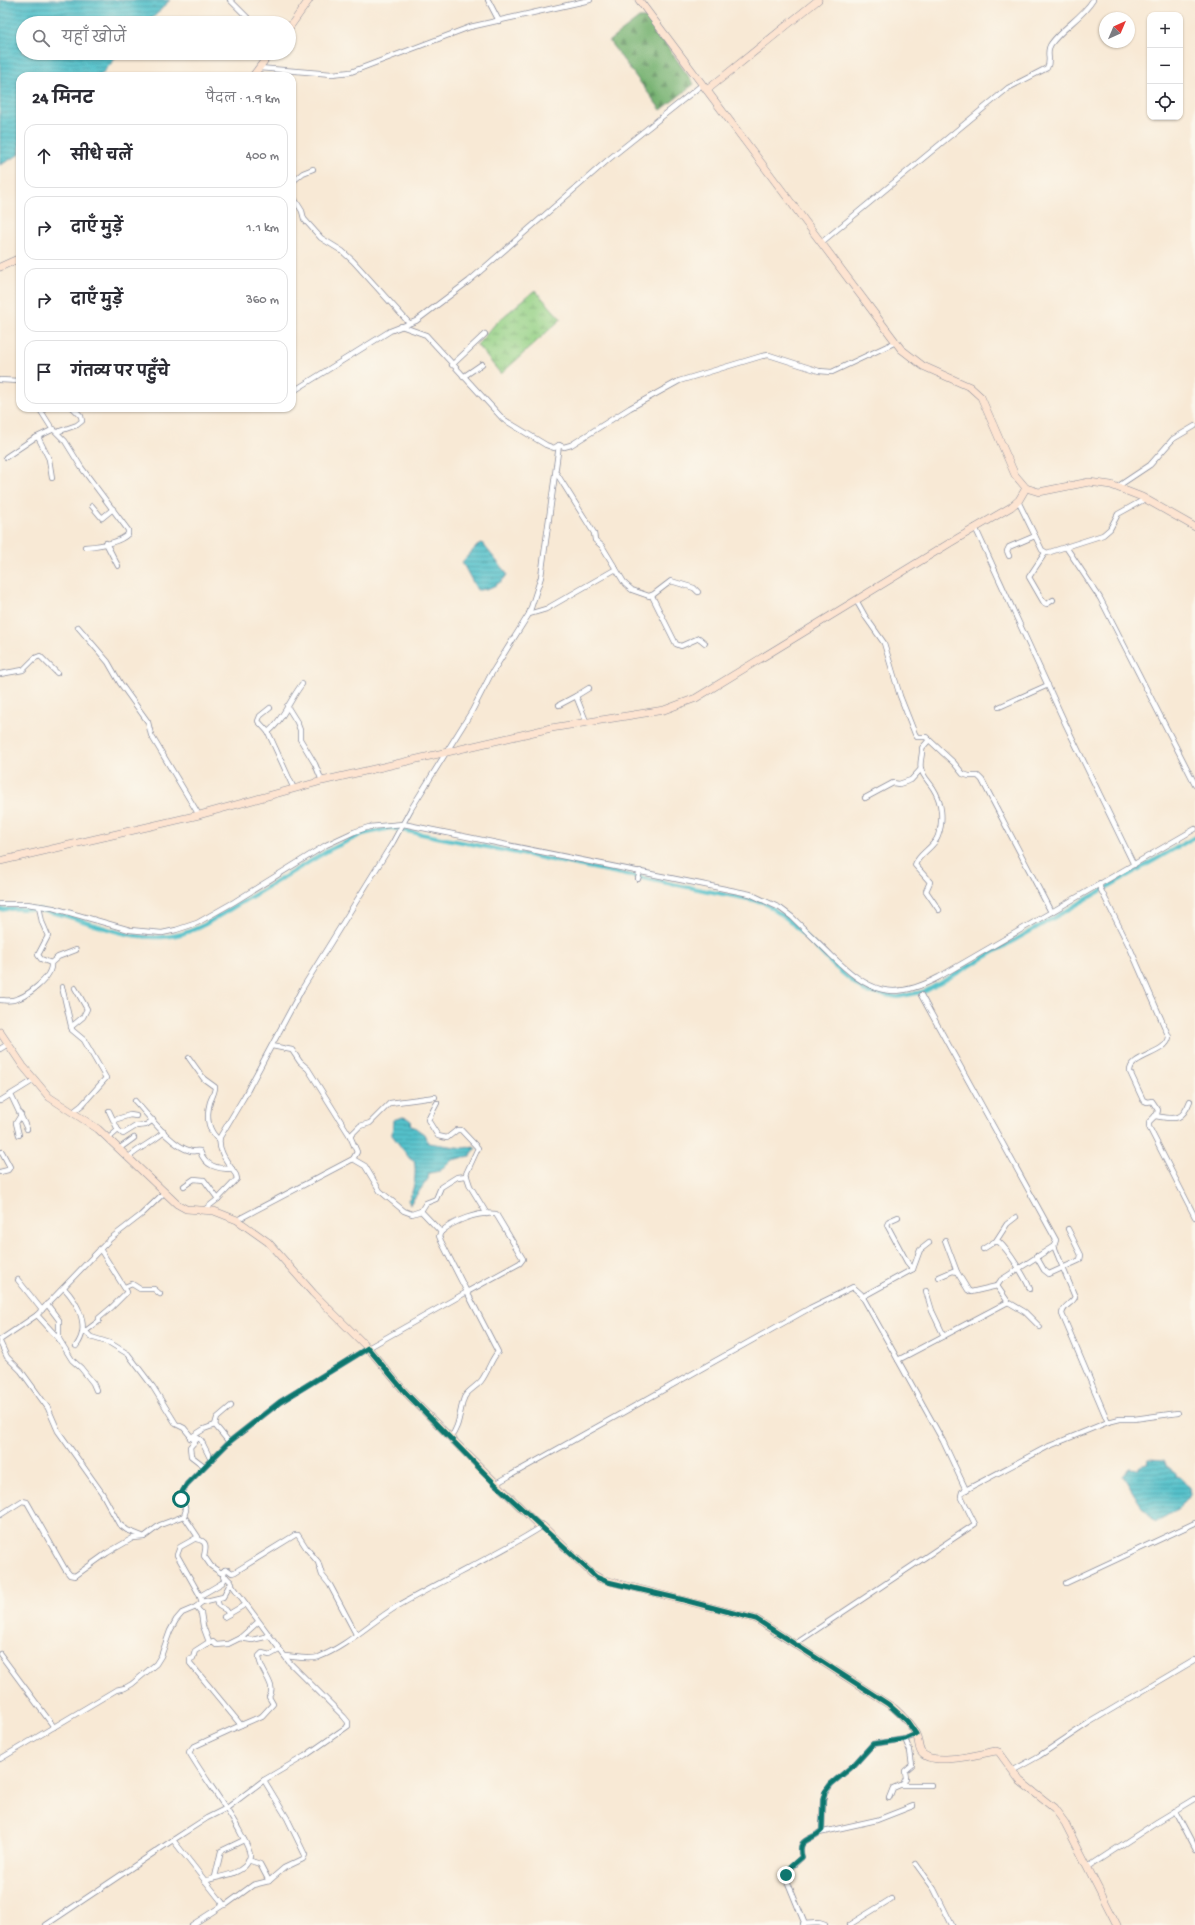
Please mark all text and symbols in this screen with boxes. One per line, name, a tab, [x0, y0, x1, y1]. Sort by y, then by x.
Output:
north arrow	[1099, 12, 1135, 48]
map controls	[1147, 12, 1183, 120]
button: +	[1147, 12, 1183, 48]
search box	[16, 16, 296, 60]
icon: search	[30, 27, 52, 49]
text: यहाँ खोजें	[62, 30, 126, 48]
button: −	[1147, 48, 1183, 84]
button: locate	[1147, 84, 1183, 120]
text: 24 मिनट	[32, 90, 94, 110]
text: पैदल · 1.9 km	[206, 92, 280, 107]
icon: ahead	[33, 145, 55, 167]
text: सीधे चलें	[71, 148, 132, 166]
text: 400 m	[246, 149, 279, 164]
icon: right	[33, 217, 55, 239]
text: दाएँ मुड़ें	[71, 220, 123, 238]
text: 1.1 km	[246, 221, 279, 236]
icon: right	[33, 289, 55, 311]
text: दाएँ मुड़ें	[71, 292, 123, 310]
text: 360 m	[246, 293, 279, 308]
icon: arrive	[33, 361, 55, 383]
text: गंतव्य पर पहुँचे	[71, 364, 169, 382]
route start	[172, 1490, 190, 1508]
route end	[777, 1866, 795, 1884]

